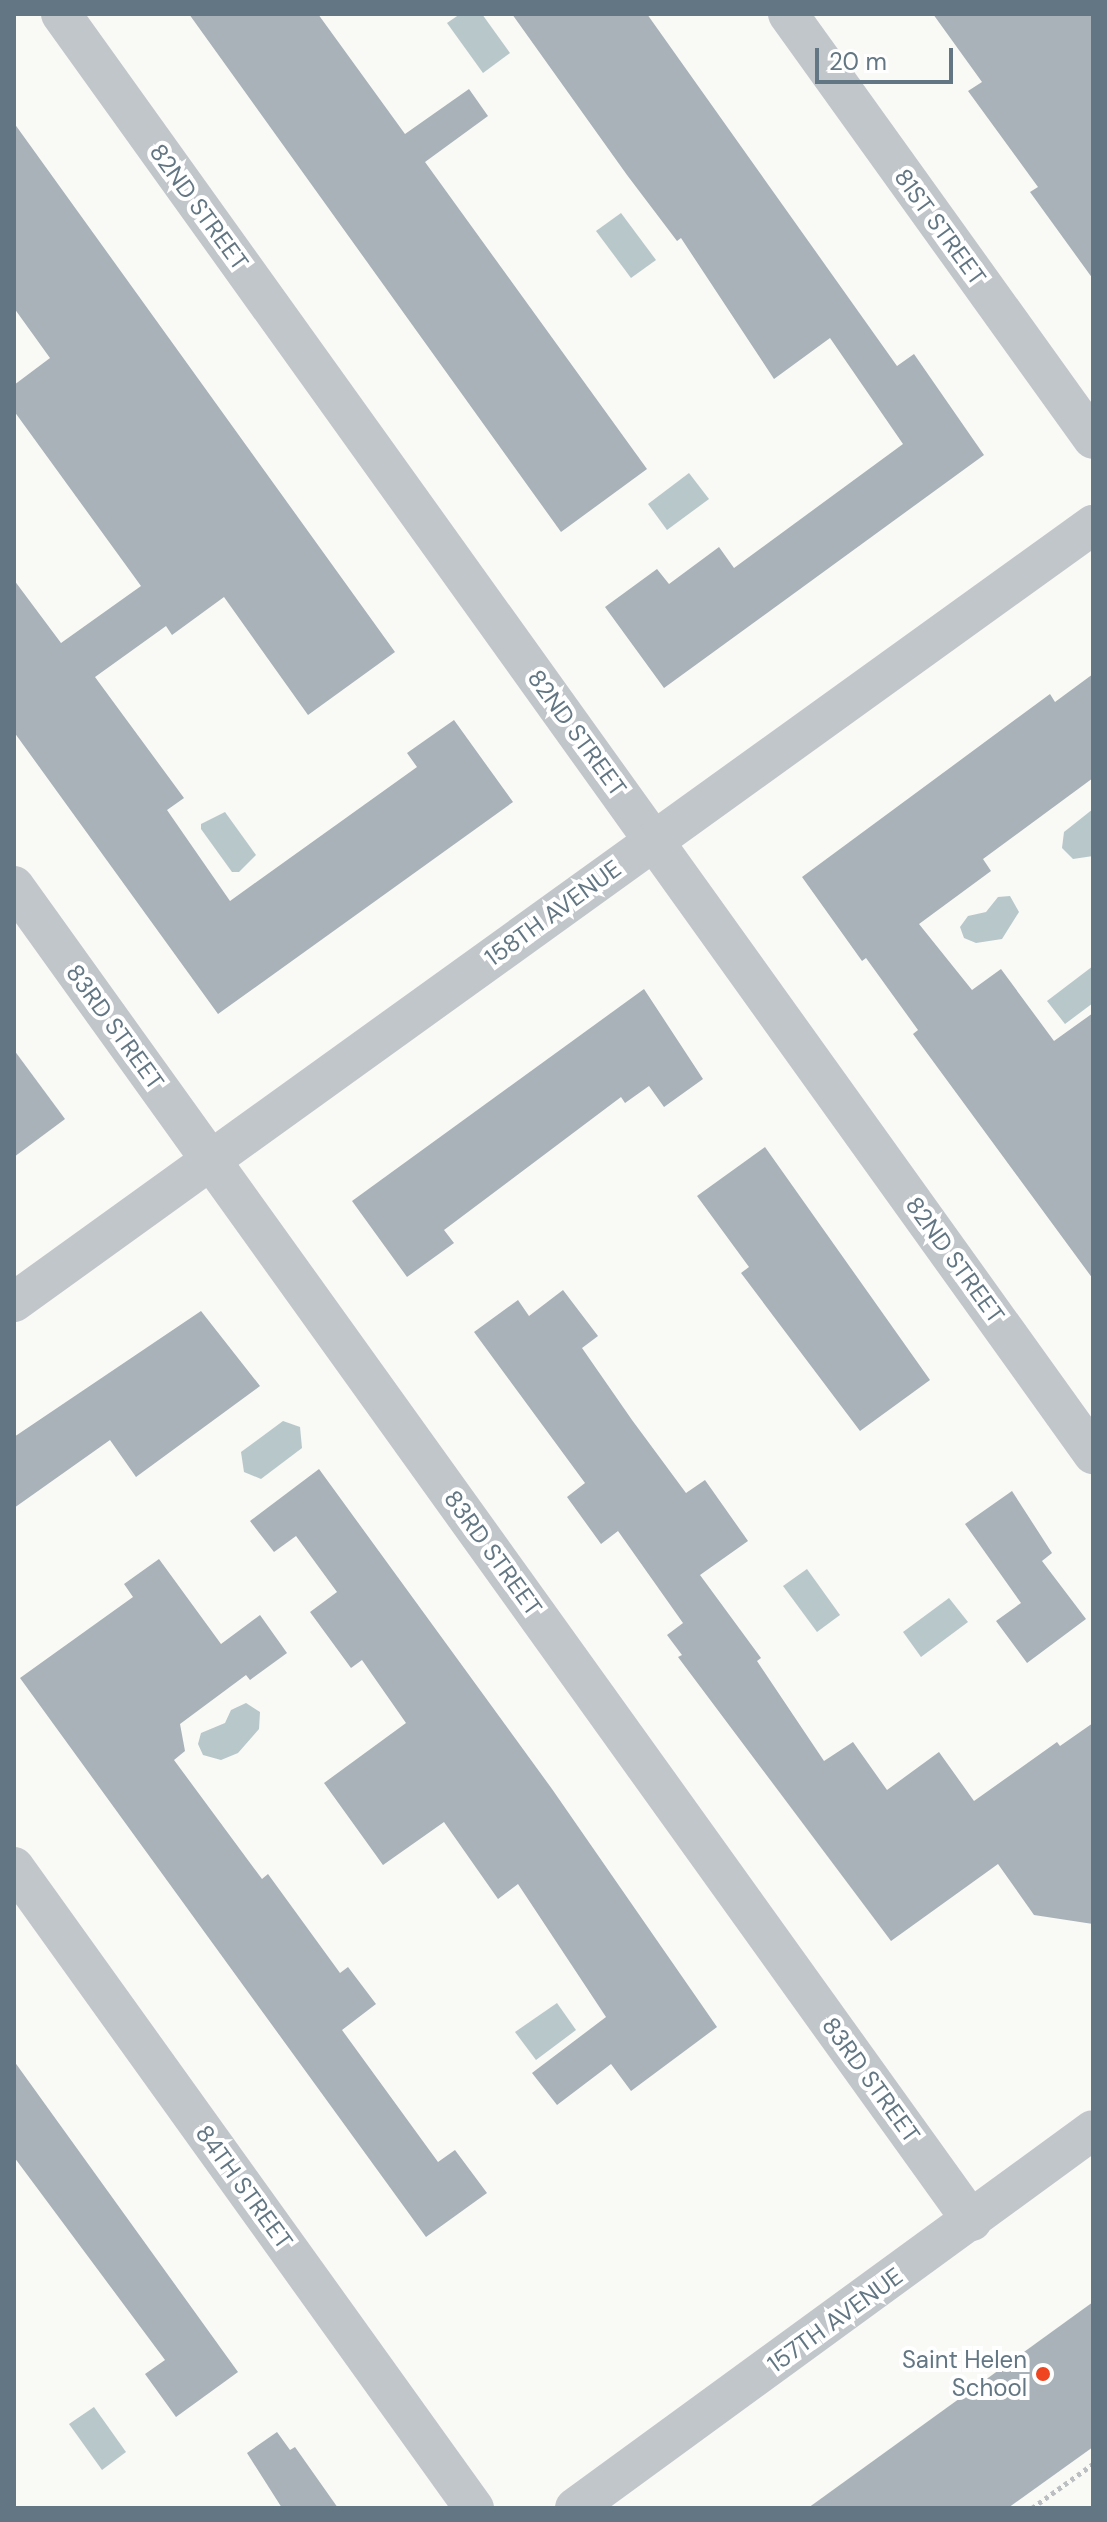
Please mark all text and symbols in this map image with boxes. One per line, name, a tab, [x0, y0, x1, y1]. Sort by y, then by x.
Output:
scale bar	[819, 32, 957, 82]
text: 20 m	[829, 46, 887, 77]
street label: 82ND STREET	[143, 138, 255, 276]
street label: 81ST STREET	[888, 163, 992, 291]
street label: 82ND STREET	[521, 664, 633, 802]
street label: 158TH AVENUE	[479, 854, 627, 972]
street label: 83RD STREET	[60, 959, 170, 1095]
street label: 82ND STREET	[899, 1191, 1011, 1329]
street label: 83RD STREET	[438, 1485, 548, 1621]
street label: 83RD STREET	[816, 2012, 926, 2148]
street label: 84TH STREET	[189, 2119, 299, 2255]
street label: 157TH AVENUE	[762, 2261, 908, 2379]
place label: Saint Helen School	[902, 2346, 1027, 2402]
marker: Saint Helen School	[1034, 2365, 1052, 2383]

